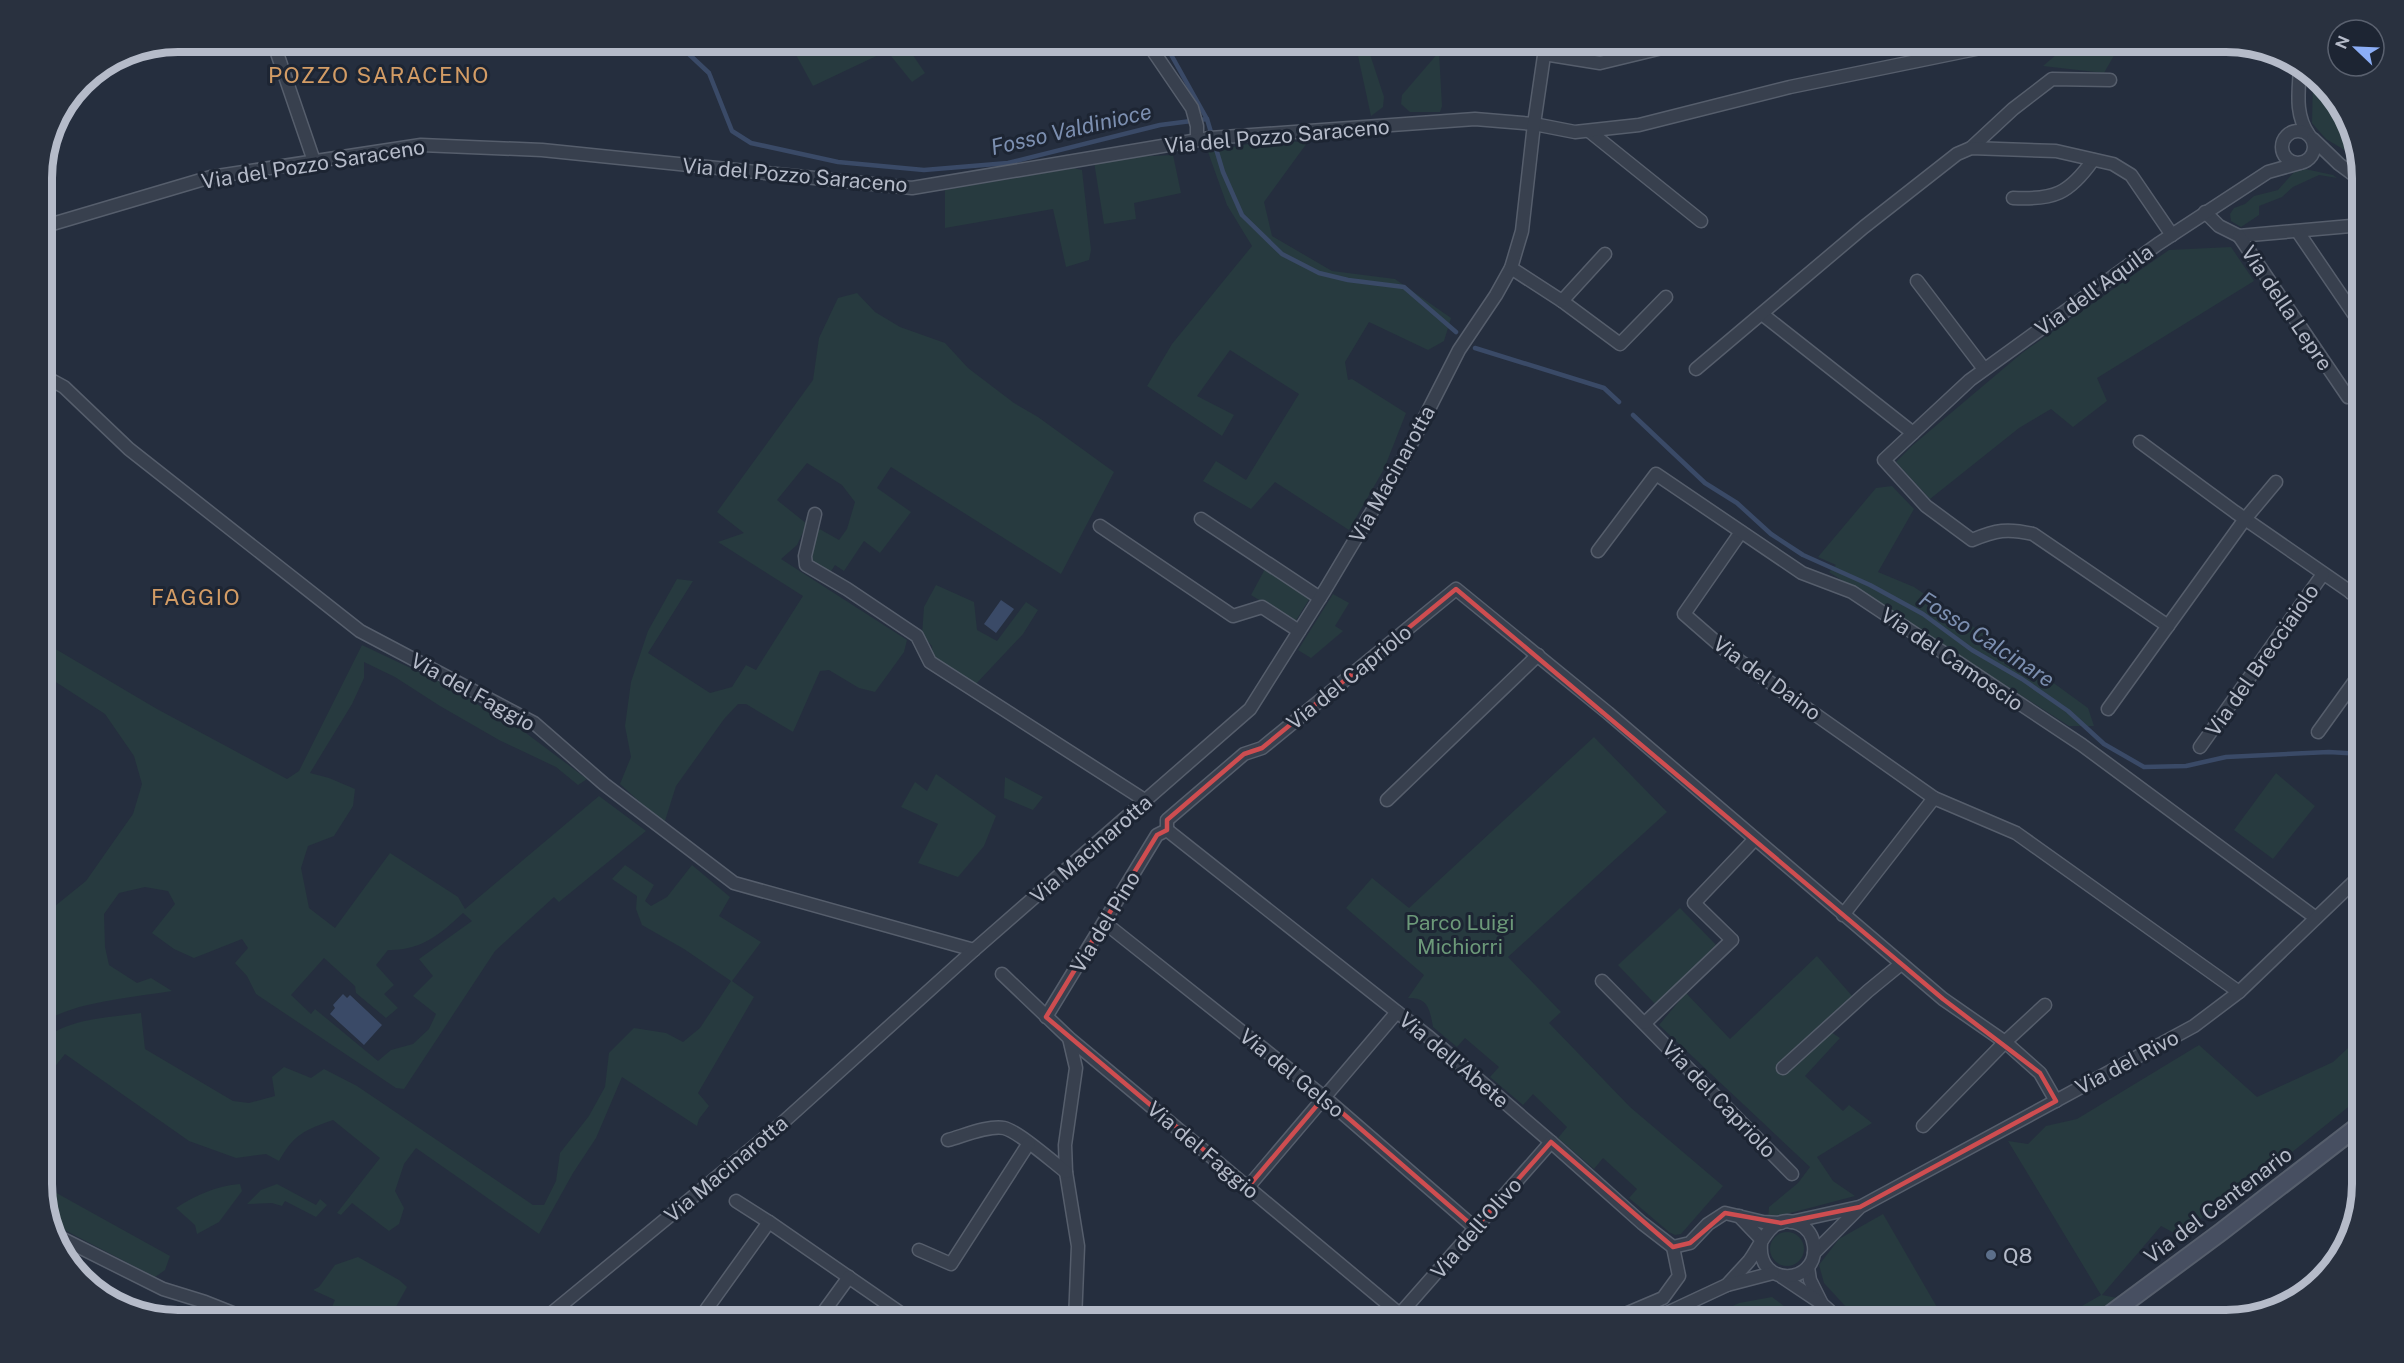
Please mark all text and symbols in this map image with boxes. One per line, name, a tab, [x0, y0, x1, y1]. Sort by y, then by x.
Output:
north arrow	[2326, 18, 2386, 78]
text: N	[2331, 33, 2354, 52]
district label: POZZO SARACENO	[268, 62, 490, 88]
water label: Fosso Valdinioce	[988, 98, 1154, 160]
street label: Via del Pozzo Saraceno	[1163, 114, 1391, 158]
street label: Via del Pozzo Saraceno	[199, 134, 427, 194]
street label: Via del Pozzo Saraceno	[681, 153, 909, 197]
street label: Via dell'Aquila	[2030, 239, 2158, 341]
street label: Via della Lepre	[2236, 241, 2338, 375]
street label: Via Macinarotta	[1344, 401, 1440, 547]
street label: Via del Brecciaiolo	[2200, 579, 2324, 741]
district label: FAGGIO	[151, 584, 241, 610]
water label: Fosso Calcinare	[1915, 586, 2059, 692]
street label: Via del Camoscio	[1876, 602, 2028, 716]
street label: Via del Capriolo	[1282, 619, 1416, 735]
street label: Via del Daino	[1708, 631, 1826, 725]
street label: Via del Faggio	[406, 648, 540, 736]
street label: Via Macinarotta	[1025, 789, 1157, 909]
street label: Via del Pino	[1065, 867, 1145, 977]
park label: Parco Luigi Michiorri	[1406, 910, 1514, 959]
street label: Via dell'Abete	[1394, 1007, 1514, 1113]
street label: Via del Gelso	[1235, 1023, 1349, 1123]
street label: Via del Rivo	[2071, 1024, 2183, 1100]
street label: Via del Capriolo	[1657, 1035, 1781, 1163]
street label: Via del Faggio	[1142, 1096, 1264, 1204]
street label: Via Macinarotta	[659, 1110, 793, 1228]
street label: Via del Centenario	[2139, 1141, 2297, 1269]
street label: Via dell'Olivo	[1425, 1172, 1527, 1284]
place label: Q8	[2003, 1243, 2032, 1268]
marker: Q8	[1984, 1248, 1998, 1262]

